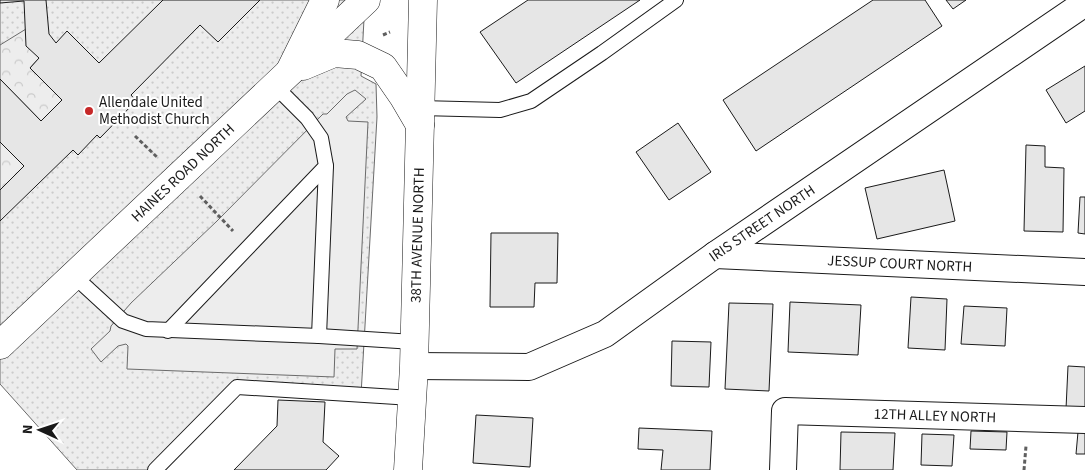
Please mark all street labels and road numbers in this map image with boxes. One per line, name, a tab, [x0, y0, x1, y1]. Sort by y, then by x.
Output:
street label: HAINES ROAD NORTH	[126, 119, 239, 227]
street label: 38TH AVENUE NORTH	[405, 167, 429, 303]
street label: IRIS STREET NORTH	[704, 179, 819, 267]
street label: JESSUP COURT NORTH	[827, 250, 973, 277]
street label: 12TH ALLEY NORTH	[873, 403, 996, 428]

